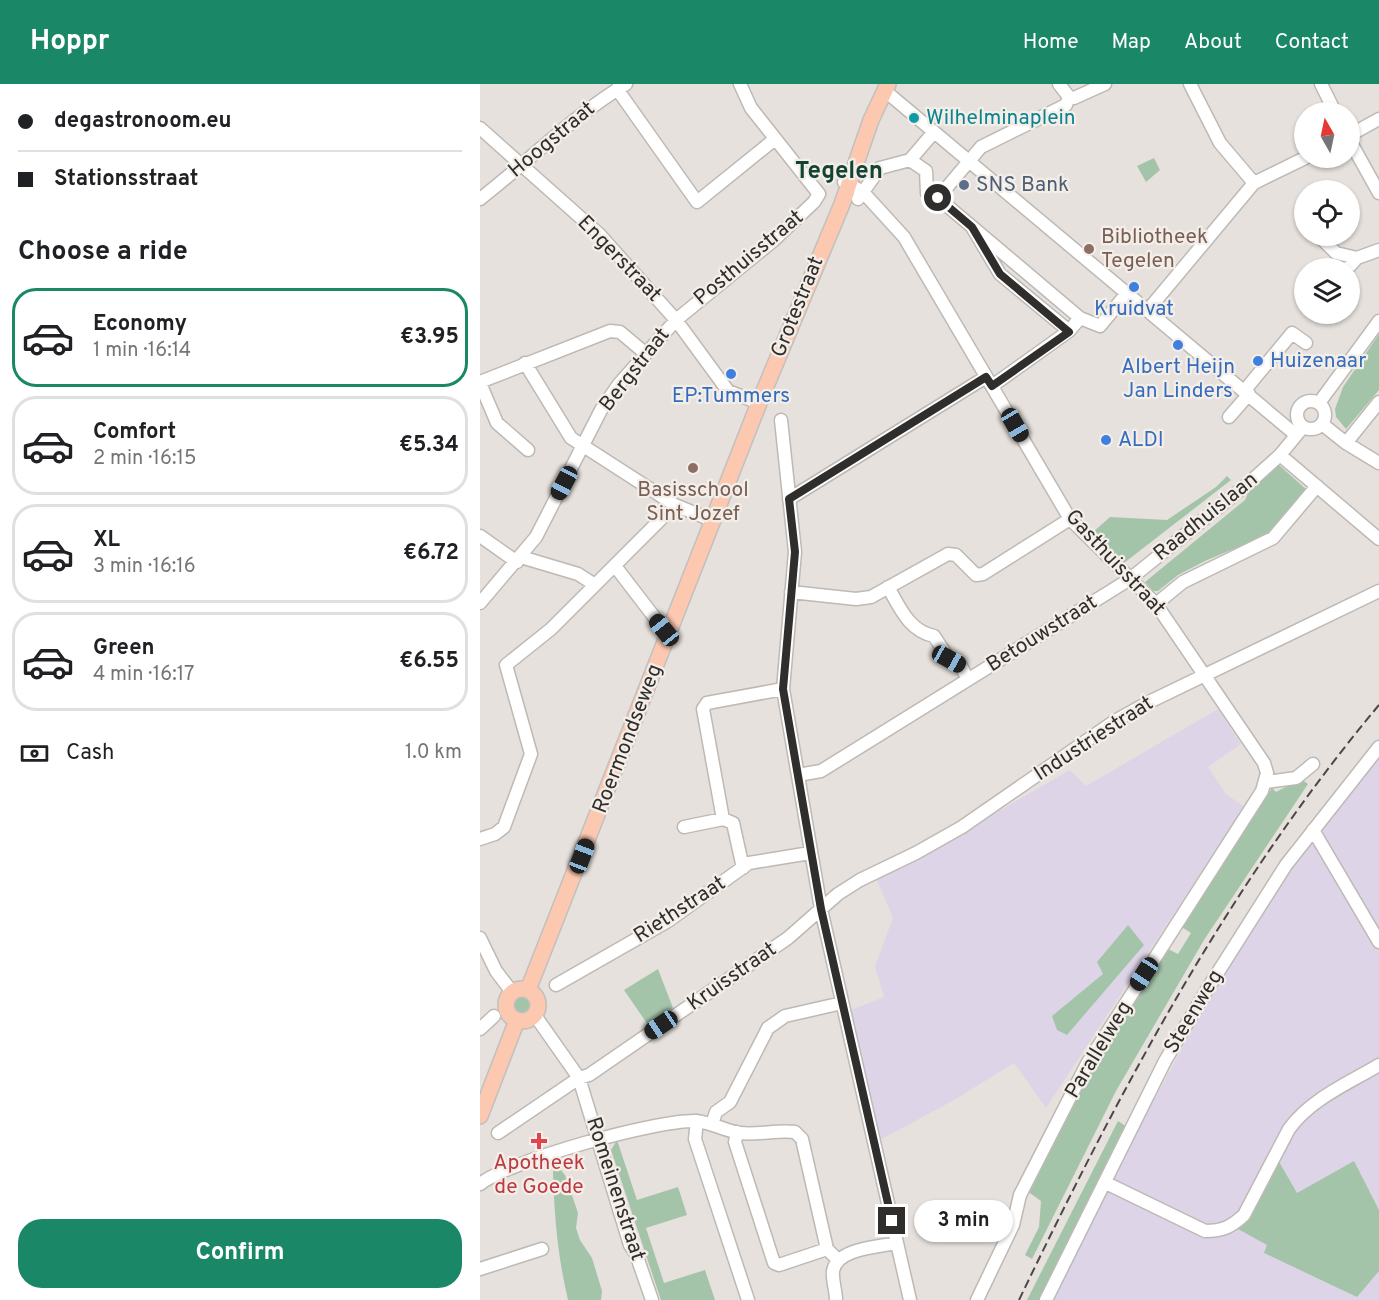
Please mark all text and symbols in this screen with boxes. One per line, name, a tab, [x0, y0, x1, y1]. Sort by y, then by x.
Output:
text: Hoppr	[30, 24, 109, 60]
text: Home	[1023, 29, 1079, 56]
text: Map	[1112, 29, 1151, 56]
text: About	[1184, 29, 1242, 56]
text: Contact	[1275, 29, 1349, 56]
street label: Hoogstraat	[503, 96, 601, 184]
north arrow	[1294, 102, 1360, 168]
map controls	[1294, 102, 1360, 324]
place label: Wilhelminaplein	[926, 105, 1076, 132]
text: degastronoom.eu	[54, 108, 232, 135]
marker: Wilhelminaplein	[907, 111, 921, 125]
district label: Tegelen	[795, 157, 883, 187]
text: Stationsstraat	[54, 166, 198, 193]
place label: SNS Bank	[976, 172, 1069, 199]
marker: SNS Bank	[957, 178, 971, 192]
button: locate	[1294, 180, 1360, 246]
route start	[924, 184, 951, 211]
street label: Posthuisstraat	[689, 204, 809, 312]
street label: Engerstraat	[571, 210, 667, 308]
place label: Bibliotheek Tegelen	[1101, 224, 1208, 275]
text: Choose a ride	[18, 235, 188, 269]
marker: Bibliotheek Tegelen	[1082, 242, 1096, 256]
street label: Grotestraat	[765, 252, 831, 362]
button: layers	[1294, 258, 1360, 324]
marker: Kruidvat	[1127, 280, 1141, 294]
place label: Kruidvat	[1094, 296, 1174, 323]
icon: car	[21, 311, 75, 365]
text: Economy	[93, 311, 187, 338]
street label: Bergstraat	[594, 323, 676, 417]
text: €3.95	[400, 324, 459, 351]
text: 1 min · 16:14	[93, 338, 191, 364]
marker: Albert Heijn Jan Linders	[1171, 338, 1185, 352]
place label: Huizenaar	[1270, 348, 1366, 375]
place label: Albert Heijn Jan Linders	[1121, 354, 1235, 405]
marker: Huizenaar	[1251, 354, 1265, 368]
marker: EP:Tummers	[724, 367, 738, 381]
place label: EP:Tummers	[672, 383, 790, 410]
car	[998, 405, 1032, 445]
icon: car	[21, 419, 75, 473]
text: Comfort	[93, 419, 176, 446]
place label: ALDI	[1118, 427, 1164, 454]
text: €5.34	[399, 432, 459, 459]
marker: ALDI	[1099, 433, 1113, 447]
text: 2 min · 16:15	[93, 446, 196, 472]
marker: Basisschool Sint Jozef	[686, 461, 700, 475]
car	[548, 463, 580, 503]
street label: Raadhuislaan	[1148, 467, 1264, 567]
place label: Basisschool Sint Jozef	[637, 477, 749, 528]
street label: Gasthuisstraat	[1059, 504, 1171, 622]
icon: car	[21, 527, 75, 581]
text: XL	[93, 527, 120, 554]
text: €6.72	[403, 540, 459, 567]
text: 3 min · 16:16	[93, 554, 196, 580]
street label: Betouwstraat	[982, 589, 1102, 679]
car	[646, 610, 682, 650]
icon: car	[21, 635, 75, 689]
text: Green	[93, 635, 155, 662]
car	[929, 642, 969, 676]
text: €6.55	[399, 648, 459, 675]
street label: Roermondseweg	[587, 661, 669, 817]
text: 4 min · 16:17	[93, 662, 195, 688]
street label: Industriestraat	[1029, 690, 1159, 788]
icon: cash	[18, 737, 51, 770]
text: Cash	[66, 740, 115, 767]
text: 1.0 km	[405, 740, 462, 766]
car	[567, 836, 597, 876]
street label: Riethstraat	[629, 870, 731, 950]
street label: Kruisstraat	[682, 936, 782, 1018]
car	[1127, 954, 1161, 994]
street label: Steenweg	[1158, 965, 1230, 1059]
street label: Parallelweg	[1059, 996, 1139, 1104]
car	[641, 1007, 681, 1043]
street label: Romeinenstraat	[579, 1114, 651, 1264]
marker: Apotheek de Goede	[532, 1134, 546, 1148]
place label: Apotheek de Goede	[493, 1150, 585, 1201]
callout: 3 min	[913, 1200, 1012, 1242]
route end	[878, 1207, 905, 1234]
text: 3 min	[937, 1208, 990, 1234]
button: Confirm	[18, 1219, 462, 1288]

